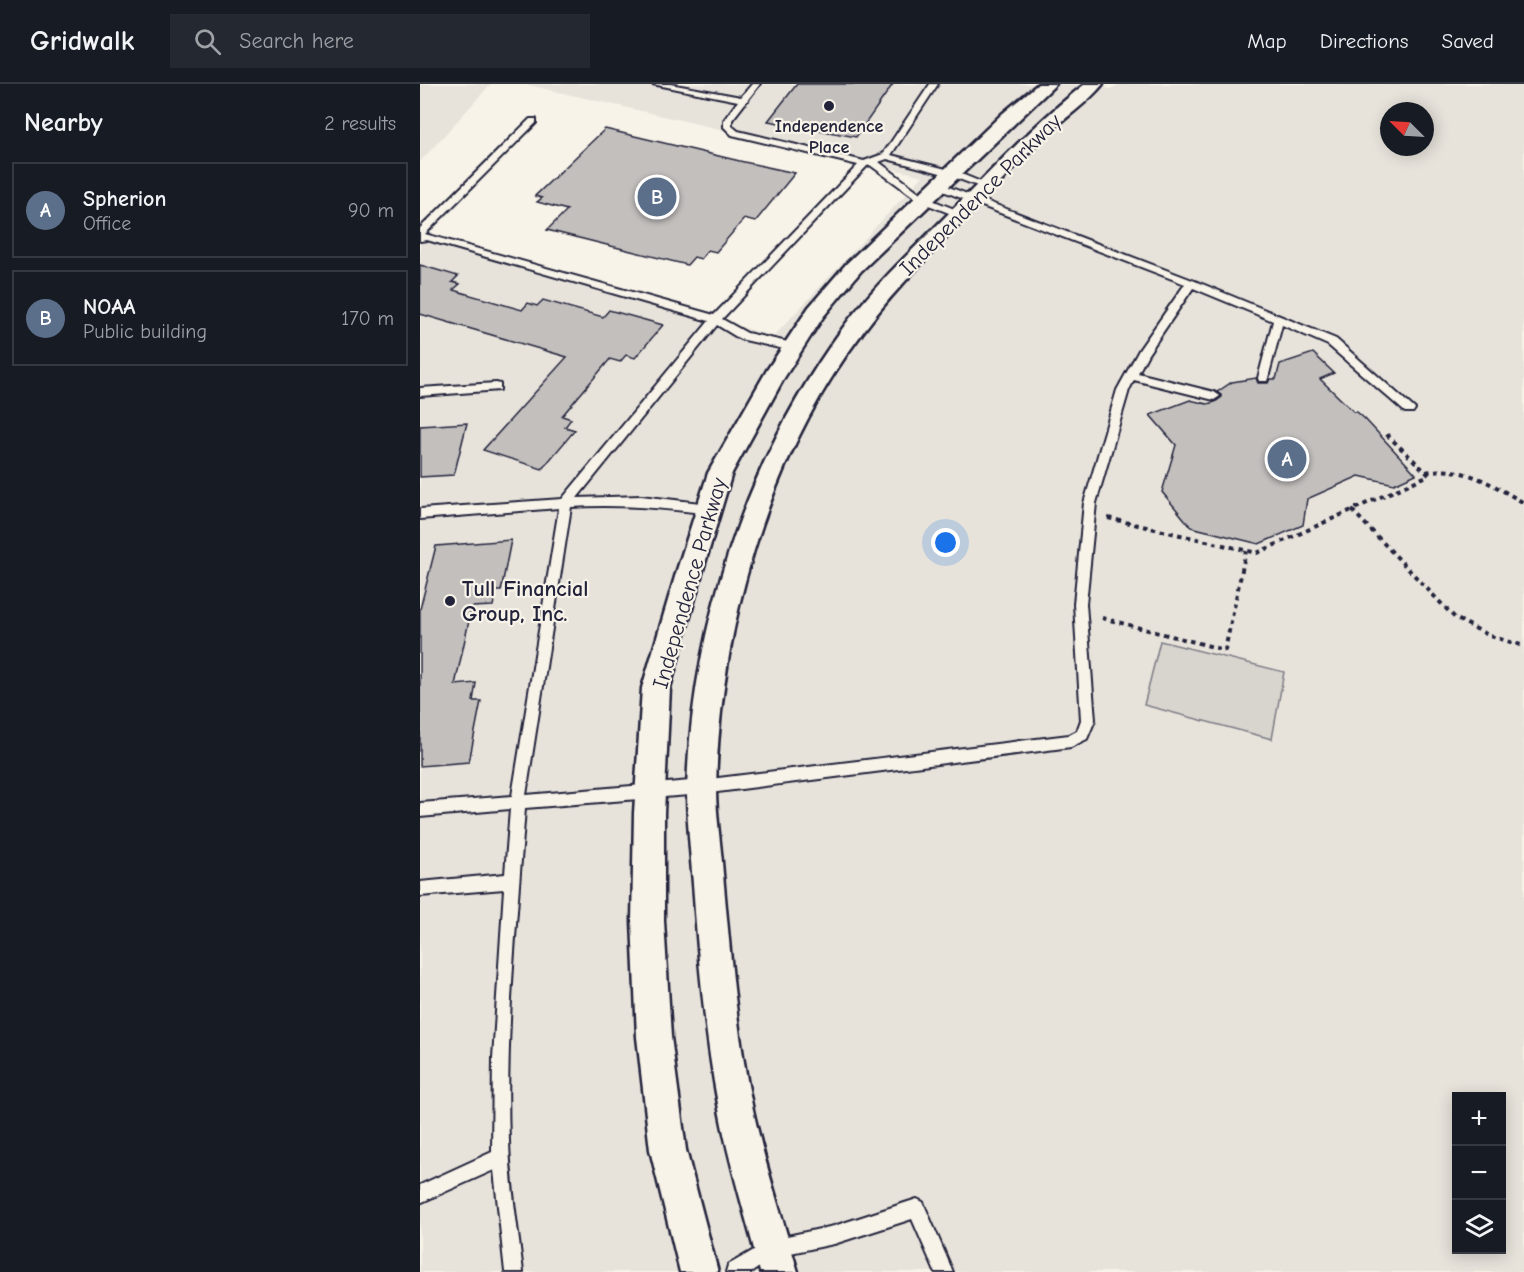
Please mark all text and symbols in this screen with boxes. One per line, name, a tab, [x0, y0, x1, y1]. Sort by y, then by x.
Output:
search box	[170, 14, 590, 68]
text: Gridwalk	[30, 25, 134, 57]
icon: search	[191, 25, 224, 58]
text: Search here	[239, 28, 354, 54]
text: Map	[1247, 29, 1287, 53]
text: Directions	[1320, 29, 1409, 53]
text: Saved	[1442, 29, 1494, 53]
marker: Independence Place	[822, 99, 836, 113]
north arrow	[1380, 102, 1434, 156]
text: Nearby	[24, 108, 103, 138]
street label: Independence Parkway	[894, 108, 1067, 281]
text: 2 results	[324, 112, 396, 135]
place label: Independence Place	[775, 116, 883, 158]
pin: B	[638, 174, 676, 220]
text: Spherion	[83, 186, 166, 212]
text: A	[40, 199, 51, 222]
text: 90 m	[348, 199, 394, 222]
text: Office	[83, 212, 131, 235]
text: NOAA	[83, 294, 136, 320]
text: B	[39, 307, 52, 330]
text: 170 m	[341, 307, 394, 330]
text: Public building	[83, 320, 207, 343]
pin: A	[1268, 436, 1306, 482]
street label: Independence Parkway	[647, 475, 733, 692]
your location	[931, 528, 960, 557]
place label: Tull Financial Group, Inc.	[462, 576, 588, 627]
marker: Tull Financial Group, Inc.	[443, 594, 457, 608]
map controls	[1452, 1092, 1506, 1254]
button: +	[1452, 1092, 1506, 1146]
button: −	[1452, 1146, 1506, 1200]
button: layers	[1452, 1200, 1506, 1254]

